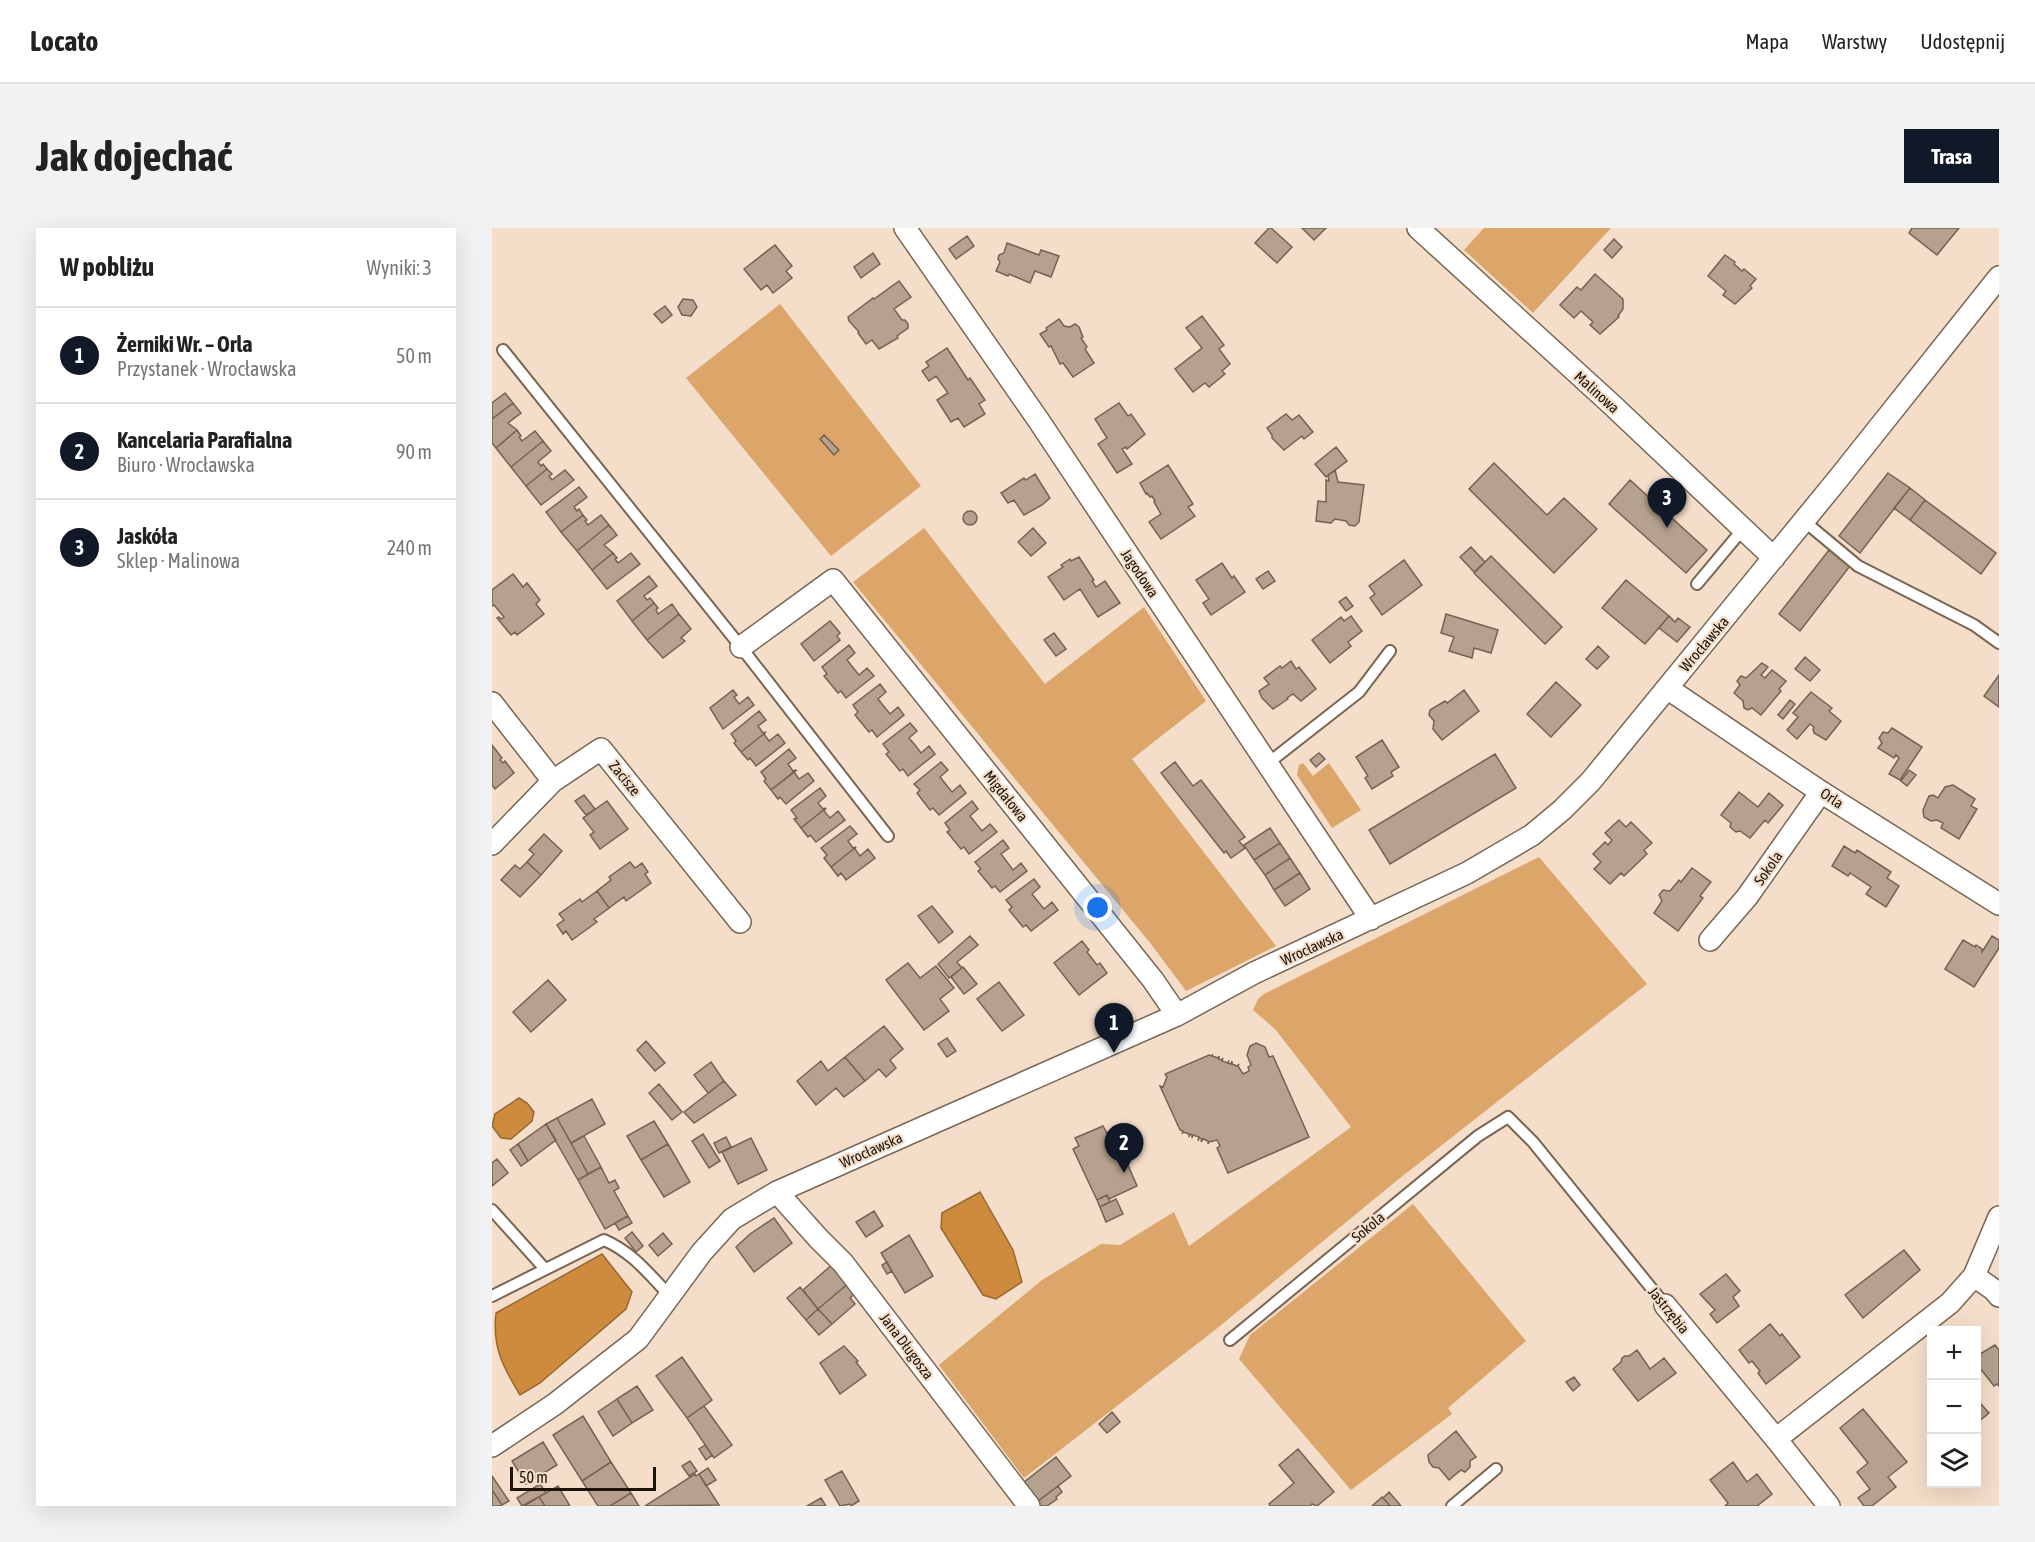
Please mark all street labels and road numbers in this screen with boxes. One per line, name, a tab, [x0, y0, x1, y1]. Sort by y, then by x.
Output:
street label: Malinowa	[1571, 367, 1623, 417]
street label: Jagodowa	[1118, 546, 1162, 600]
street label: Wrocławska	[1676, 613, 1732, 675]
street label: Zacisze	[606, 757, 644, 799]
street label: Migdałowa	[980, 767, 1032, 825]
street label: Orla	[1817, 784, 1847, 812]
street label: Sokola	[1750, 848, 1786, 888]
street label: Wrocławska	[1278, 925, 1346, 969]
street label: Wrocławska	[837, 1129, 905, 1171]
street label: Sokola	[1348, 1208, 1388, 1246]
street label: Jastrzębia	[1645, 1283, 1693, 1337]
street label: Jana Długosza	[877, 1310, 937, 1383]

